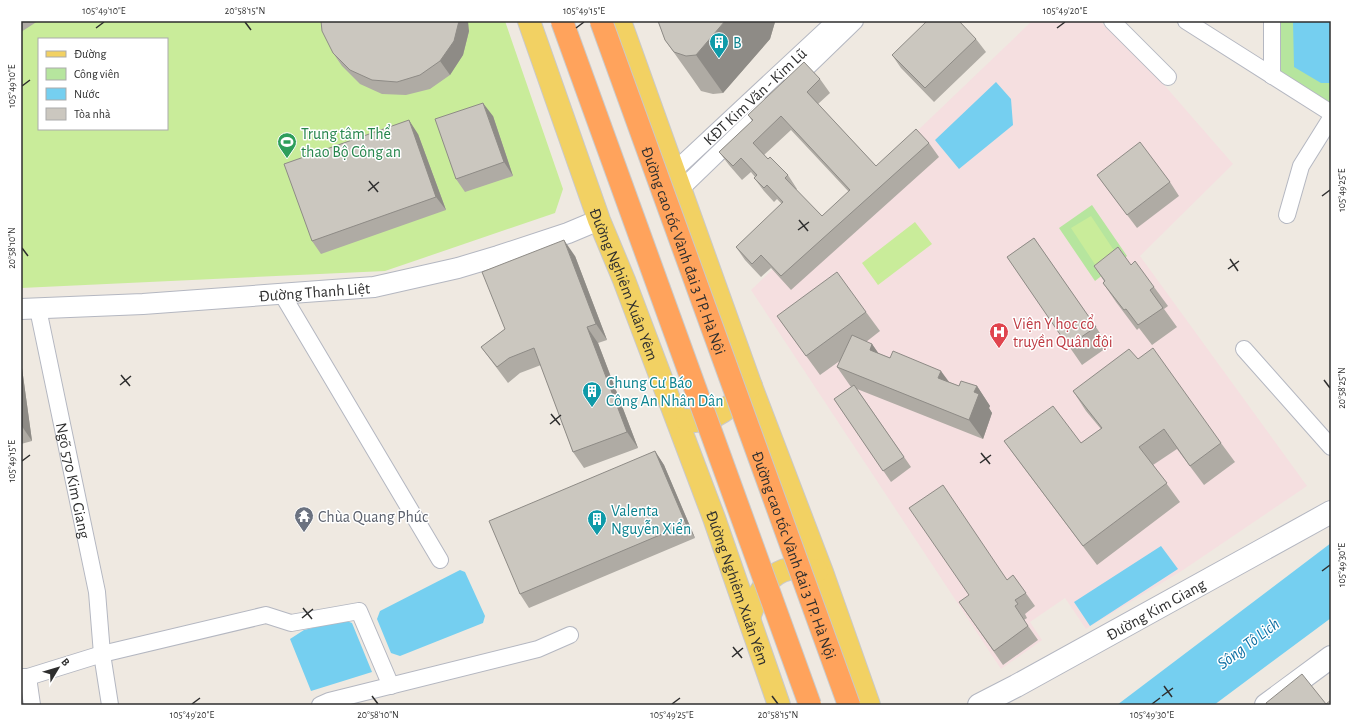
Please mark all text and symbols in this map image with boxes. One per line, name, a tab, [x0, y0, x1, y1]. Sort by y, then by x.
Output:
text: 105°49'10"E	[82, 6, 126, 16]
text: 20°58'15"N	[225, 6, 265, 16]
text: 105°49'15"E	[563, 6, 605, 16]
text: 105°49'20"E	[1043, 6, 1087, 16]
building icon: B	[708, 31, 730, 59]
place label: B	[733, 35, 742, 51]
legend	[38, 38, 168, 130]
street label: KĐT Kim Văn - Kim Lũ	[701, 45, 810, 148]
text: Đường	[74, 48, 107, 60]
text: 105°49'10"E	[7, 64, 17, 108]
text: Công viên	[74, 68, 120, 80]
text: Nước	[74, 88, 100, 100]
text: Tòa nhà	[74, 108, 111, 120]
place label: Trung tâm Thể thao Bộ Công an	[301, 124, 401, 160]
sports icon: Trung tâm Thể thao Bộ Công an	[276, 131, 298, 159]
street label: Đường cao tốc Vành đai 3 TP. Hà Nội	[638, 145, 728, 357]
text: 105°49'25"E	[1337, 168, 1347, 212]
street label: Đường Nghiêm Xuân Yêm	[586, 206, 661, 363]
text: 20°58'10"N	[7, 227, 17, 269]
street label: Đường Thanh Liệt	[258, 280, 371, 304]
place label: Viện Y học cổ truyền Quân đội	[1013, 314, 1113, 351]
hospital icon: Viện Y học cổ truyền Quân đội	[988, 321, 1010, 349]
text: 20°58'25"N	[1337, 367, 1347, 409]
place label: Chung Cư Báo Công An Nhân Dân	[606, 375, 724, 409]
building icon: Chung Cư Báo Công An Nhân Dân	[581, 380, 603, 408]
street label: Ngõ 570 Kim Giang	[53, 421, 93, 540]
text: 105°49'15"E	[7, 440, 17, 482]
street label: Đường cao tốc Vành đai 3 TP. Hà Nội	[749, 449, 839, 661]
place label: Valenta Nguyễn Xiển	[611, 503, 691, 538]
temple icon: Chùa Quang Phúc	[293, 505, 315, 533]
building icon: Valenta Nguyễn Xiển	[586, 508, 608, 536]
street label: Đường Nghiêm Xuân Yêm	[703, 508, 771, 667]
place label: Chùa Quang Phúc	[318, 509, 428, 526]
text: 105°49'30"E	[1337, 543, 1347, 587]
street label: Đường Kim Giang	[1104, 576, 1209, 644]
water label: Sông Tô Lịch	[1214, 615, 1282, 672]
north arrow	[38, 648, 78, 688]
text: B	[59, 656, 72, 669]
text: 105°49'20"E	[170, 710, 214, 720]
text: 20°58'10"N	[357, 710, 399, 720]
text: 105°49'25"E	[650, 710, 694, 720]
text: 20°58'15"N	[758, 710, 798, 720]
text: 105°49'30"E	[1130, 710, 1174, 720]

